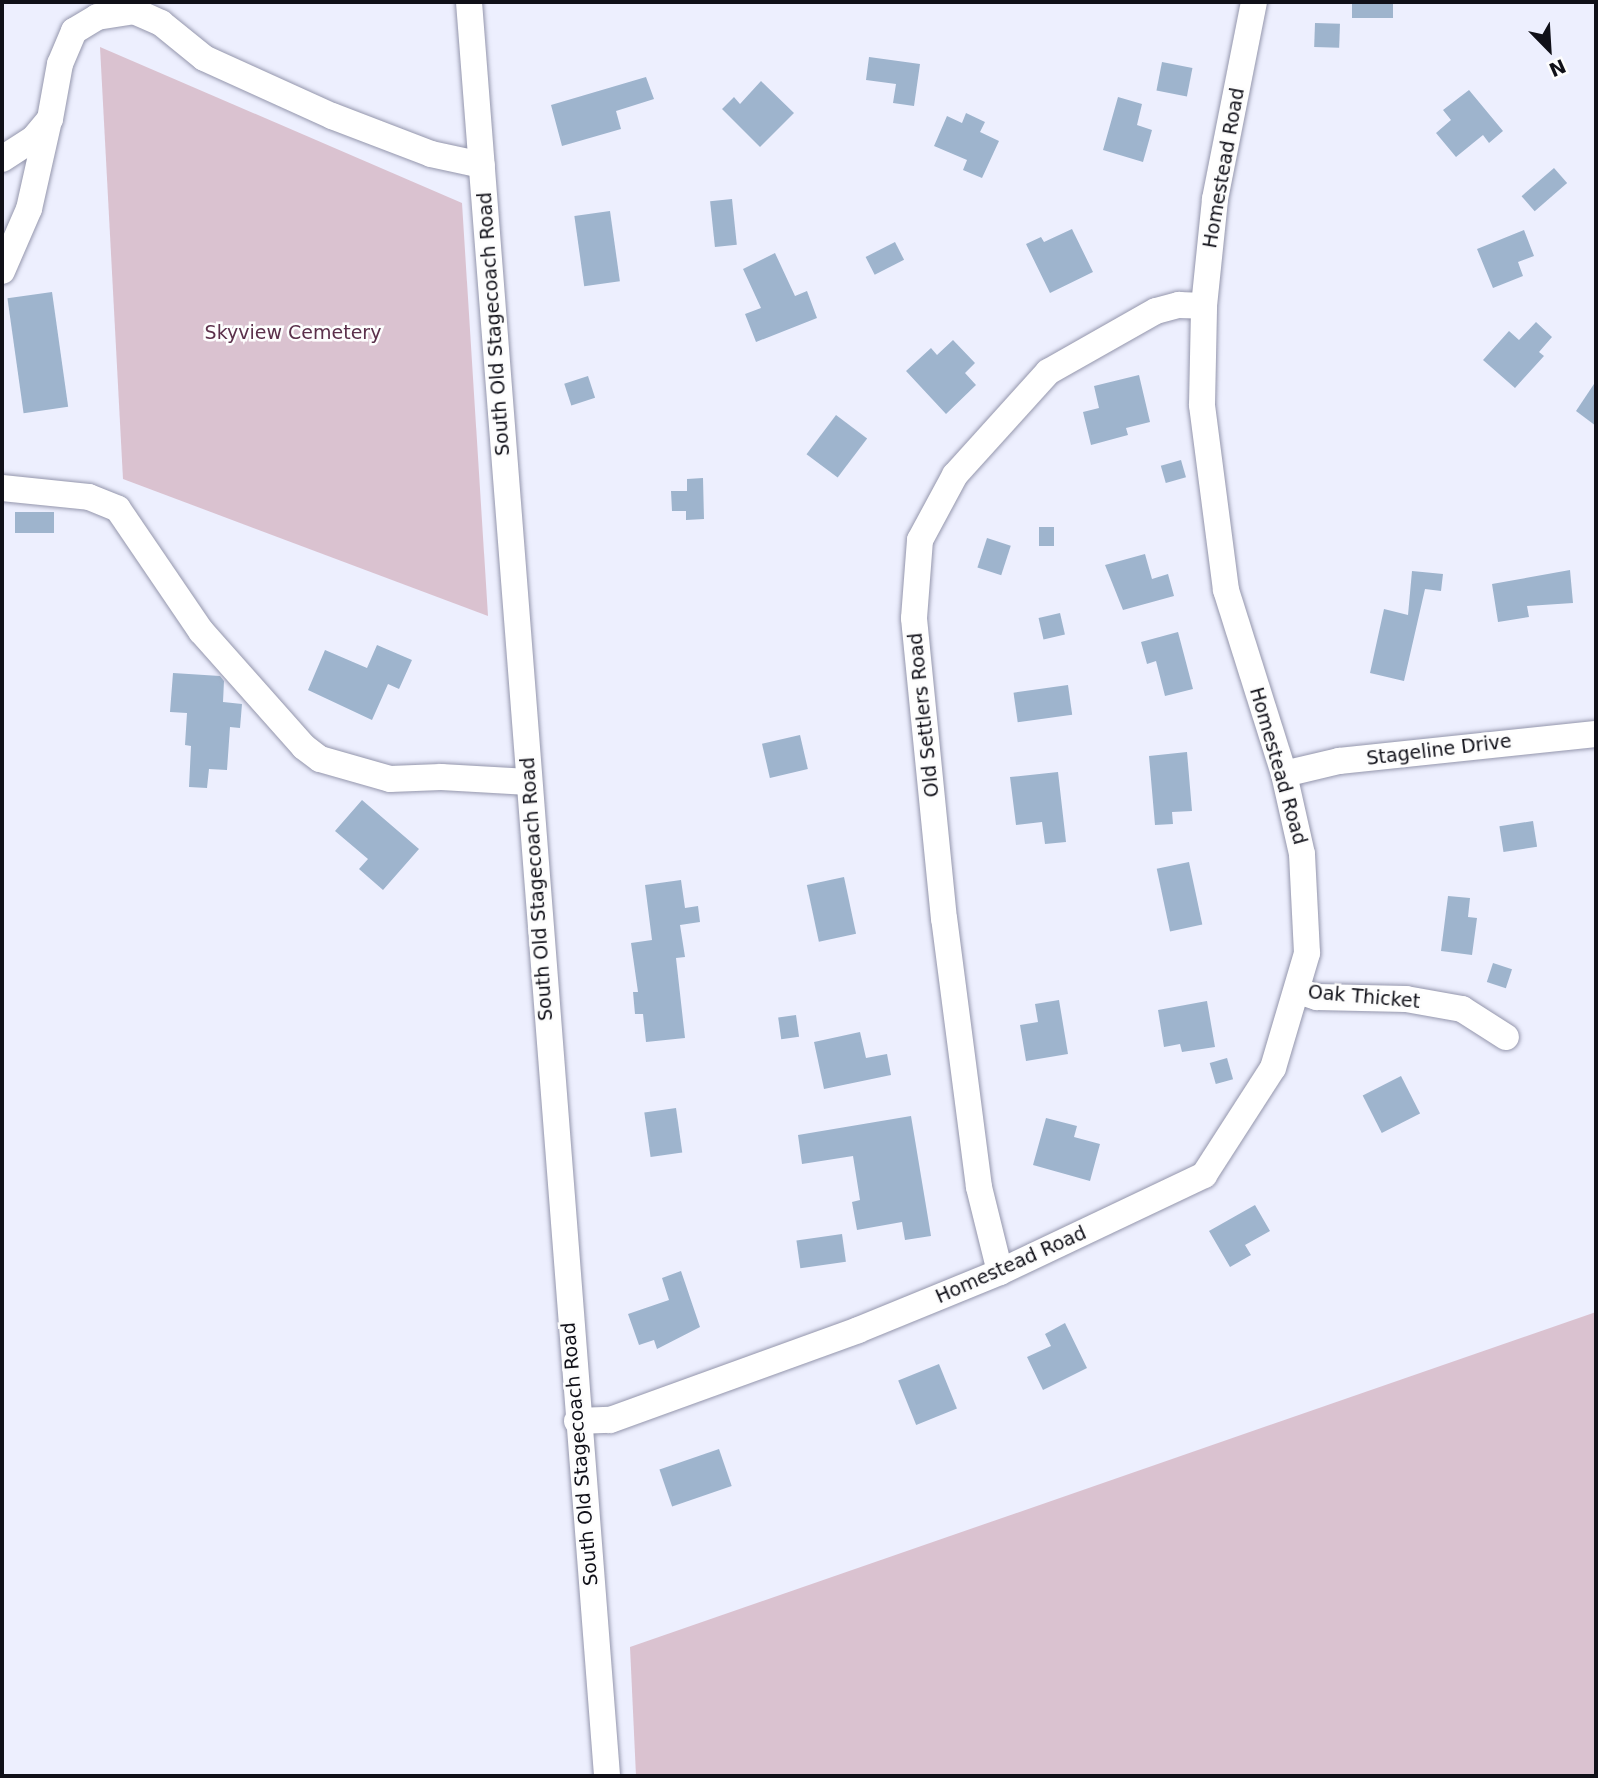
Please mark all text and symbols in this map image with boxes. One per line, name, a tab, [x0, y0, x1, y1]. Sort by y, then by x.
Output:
north arrow	[1514, 14, 1584, 84]
text: N	[1546, 55, 1569, 81]
street label: Homestead Road	[1199, 86, 1249, 250]
street label: South Old Stagecoach Road	[473, 191, 515, 457]
park label: Skyview Cemetery	[205, 322, 381, 344]
street label: Old Settlers Road	[904, 632, 944, 798]
street label: Homestead Road	[1245, 685, 1311, 847]
street label: Stageline Drive	[1365, 730, 1513, 770]
street label: South Old Stagecoach Road	[516, 756, 558, 1022]
street label: Oak Thicket	[1307, 981, 1421, 1013]
street label: Homestead Road	[932, 1222, 1090, 1308]
street label: South Old Stagecoach Road	[557, 1321, 603, 1587]

